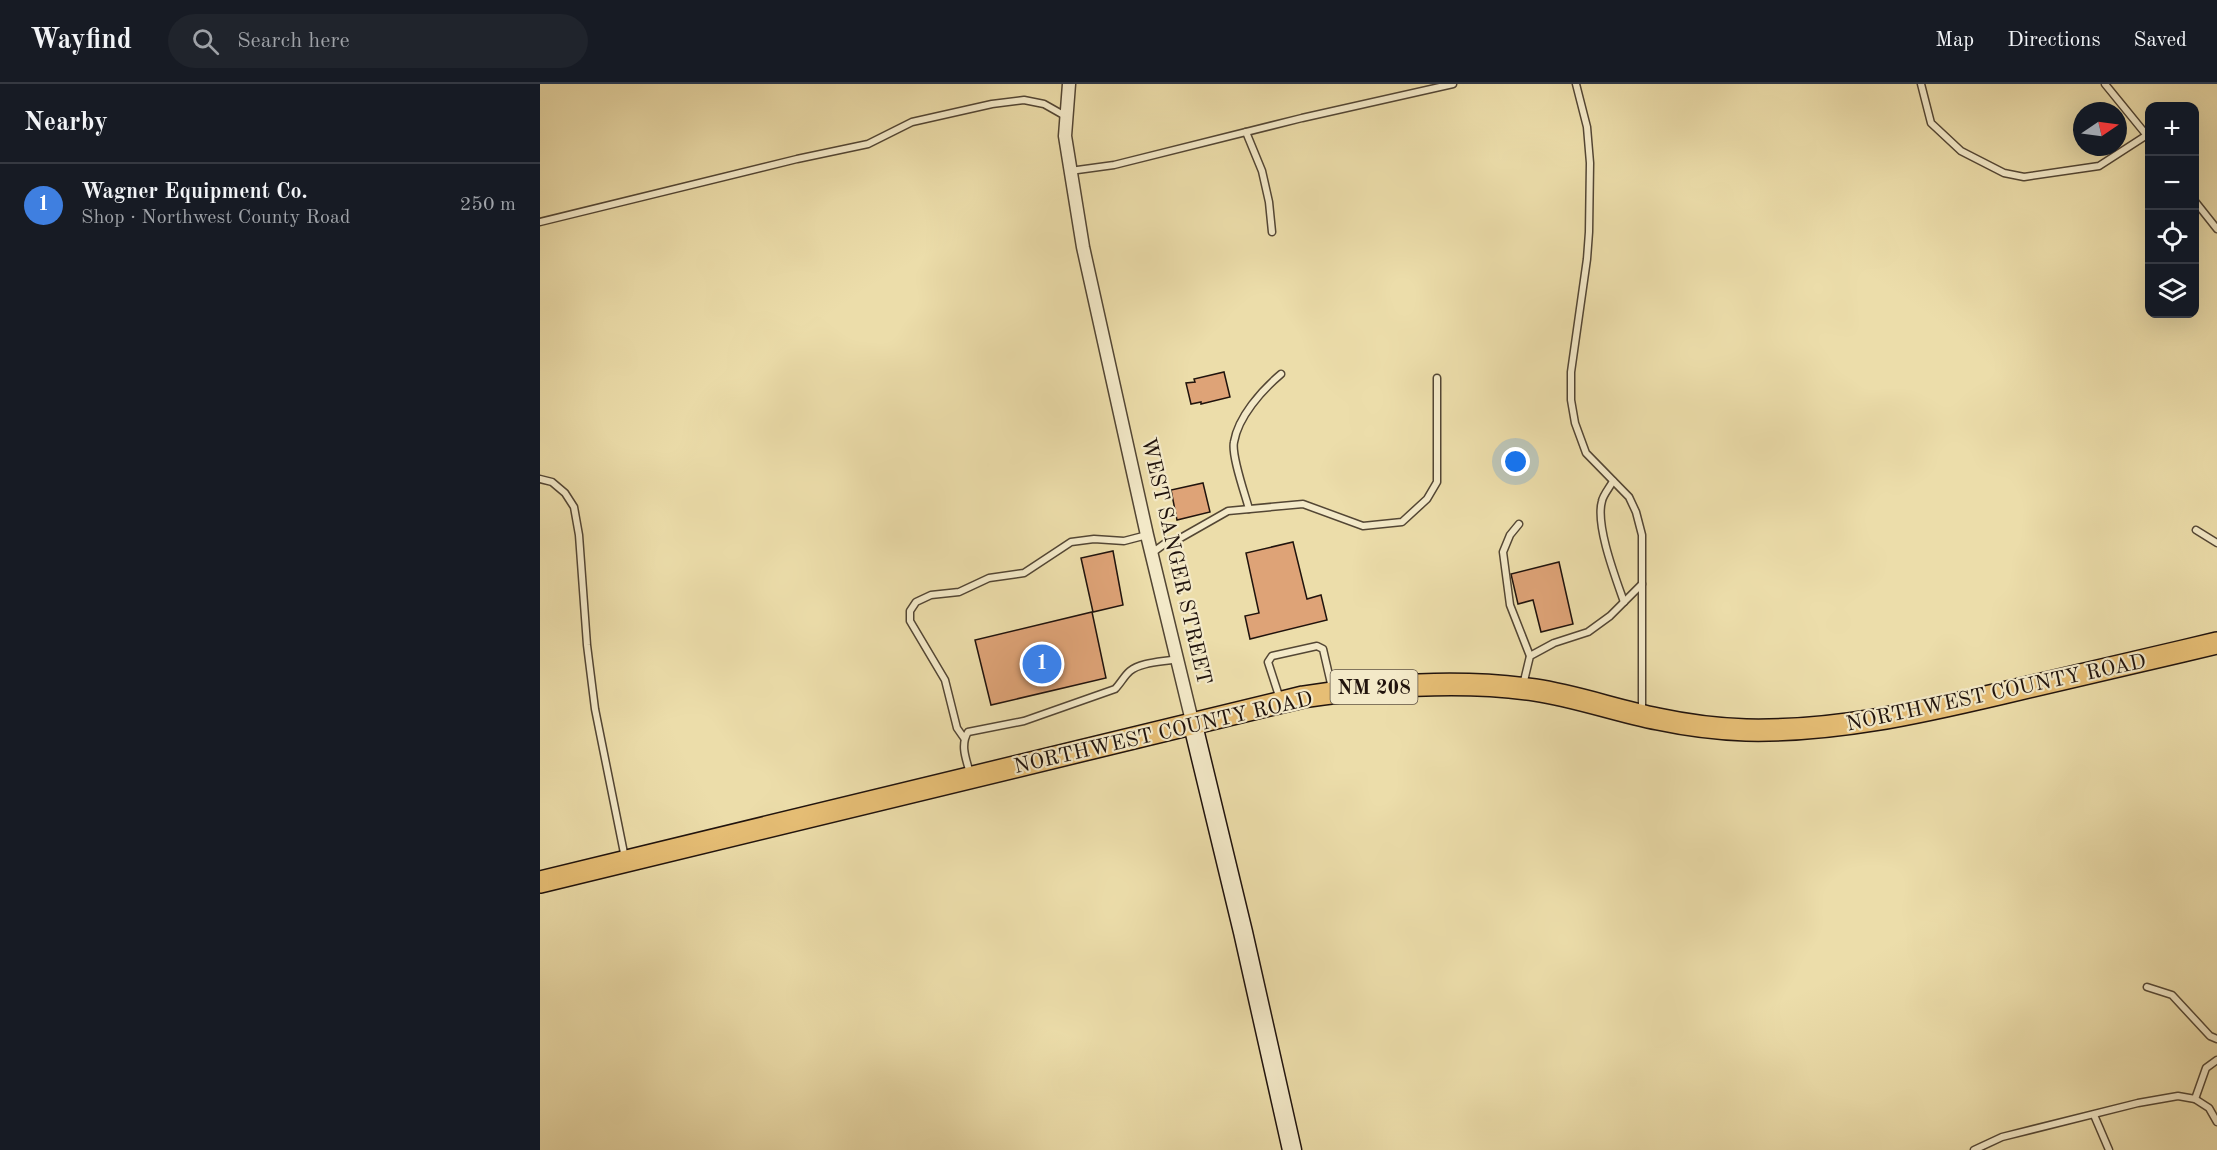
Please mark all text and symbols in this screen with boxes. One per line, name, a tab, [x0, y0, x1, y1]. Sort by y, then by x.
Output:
search box	[168, 14, 588, 68]
icon: search	[189, 25, 222, 58]
text: Wayfind	[30, 27, 132, 55]
text: Search here	[237, 30, 350, 52]
text: Map	[1935, 30, 1974, 51]
text: Directions	[2007, 30, 2101, 51]
text: Saved	[2134, 30, 2187, 51]
north arrow	[2073, 102, 2127, 156]
map controls	[2145, 102, 2199, 318]
button: +	[2145, 102, 2199, 156]
text: Nearby	[24, 110, 108, 136]
button: −	[2145, 156, 2199, 210]
text: Wagner Equipment Co.	[81, 181, 308, 203]
text: 1	[38, 195, 49, 215]
text: 250 m	[460, 195, 516, 215]
text: Shop · Northwest County Road	[81, 208, 350, 228]
button: locate	[2145, 210, 2199, 264]
button: layers	[2145, 264, 2199, 318]
street label: WEST SANGER STREET	[1137, 436, 1214, 687]
your location	[1501, 447, 1530, 476]
pin: 1	[1022, 642, 1062, 686]
street label: NORTHWEST COUNTY ROAD	[1844, 651, 2148, 736]
road number: NM 208	[1330, 670, 1418, 704]
street label: NORTHWEST COUNTY ROAD	[1012, 689, 1315, 778]

